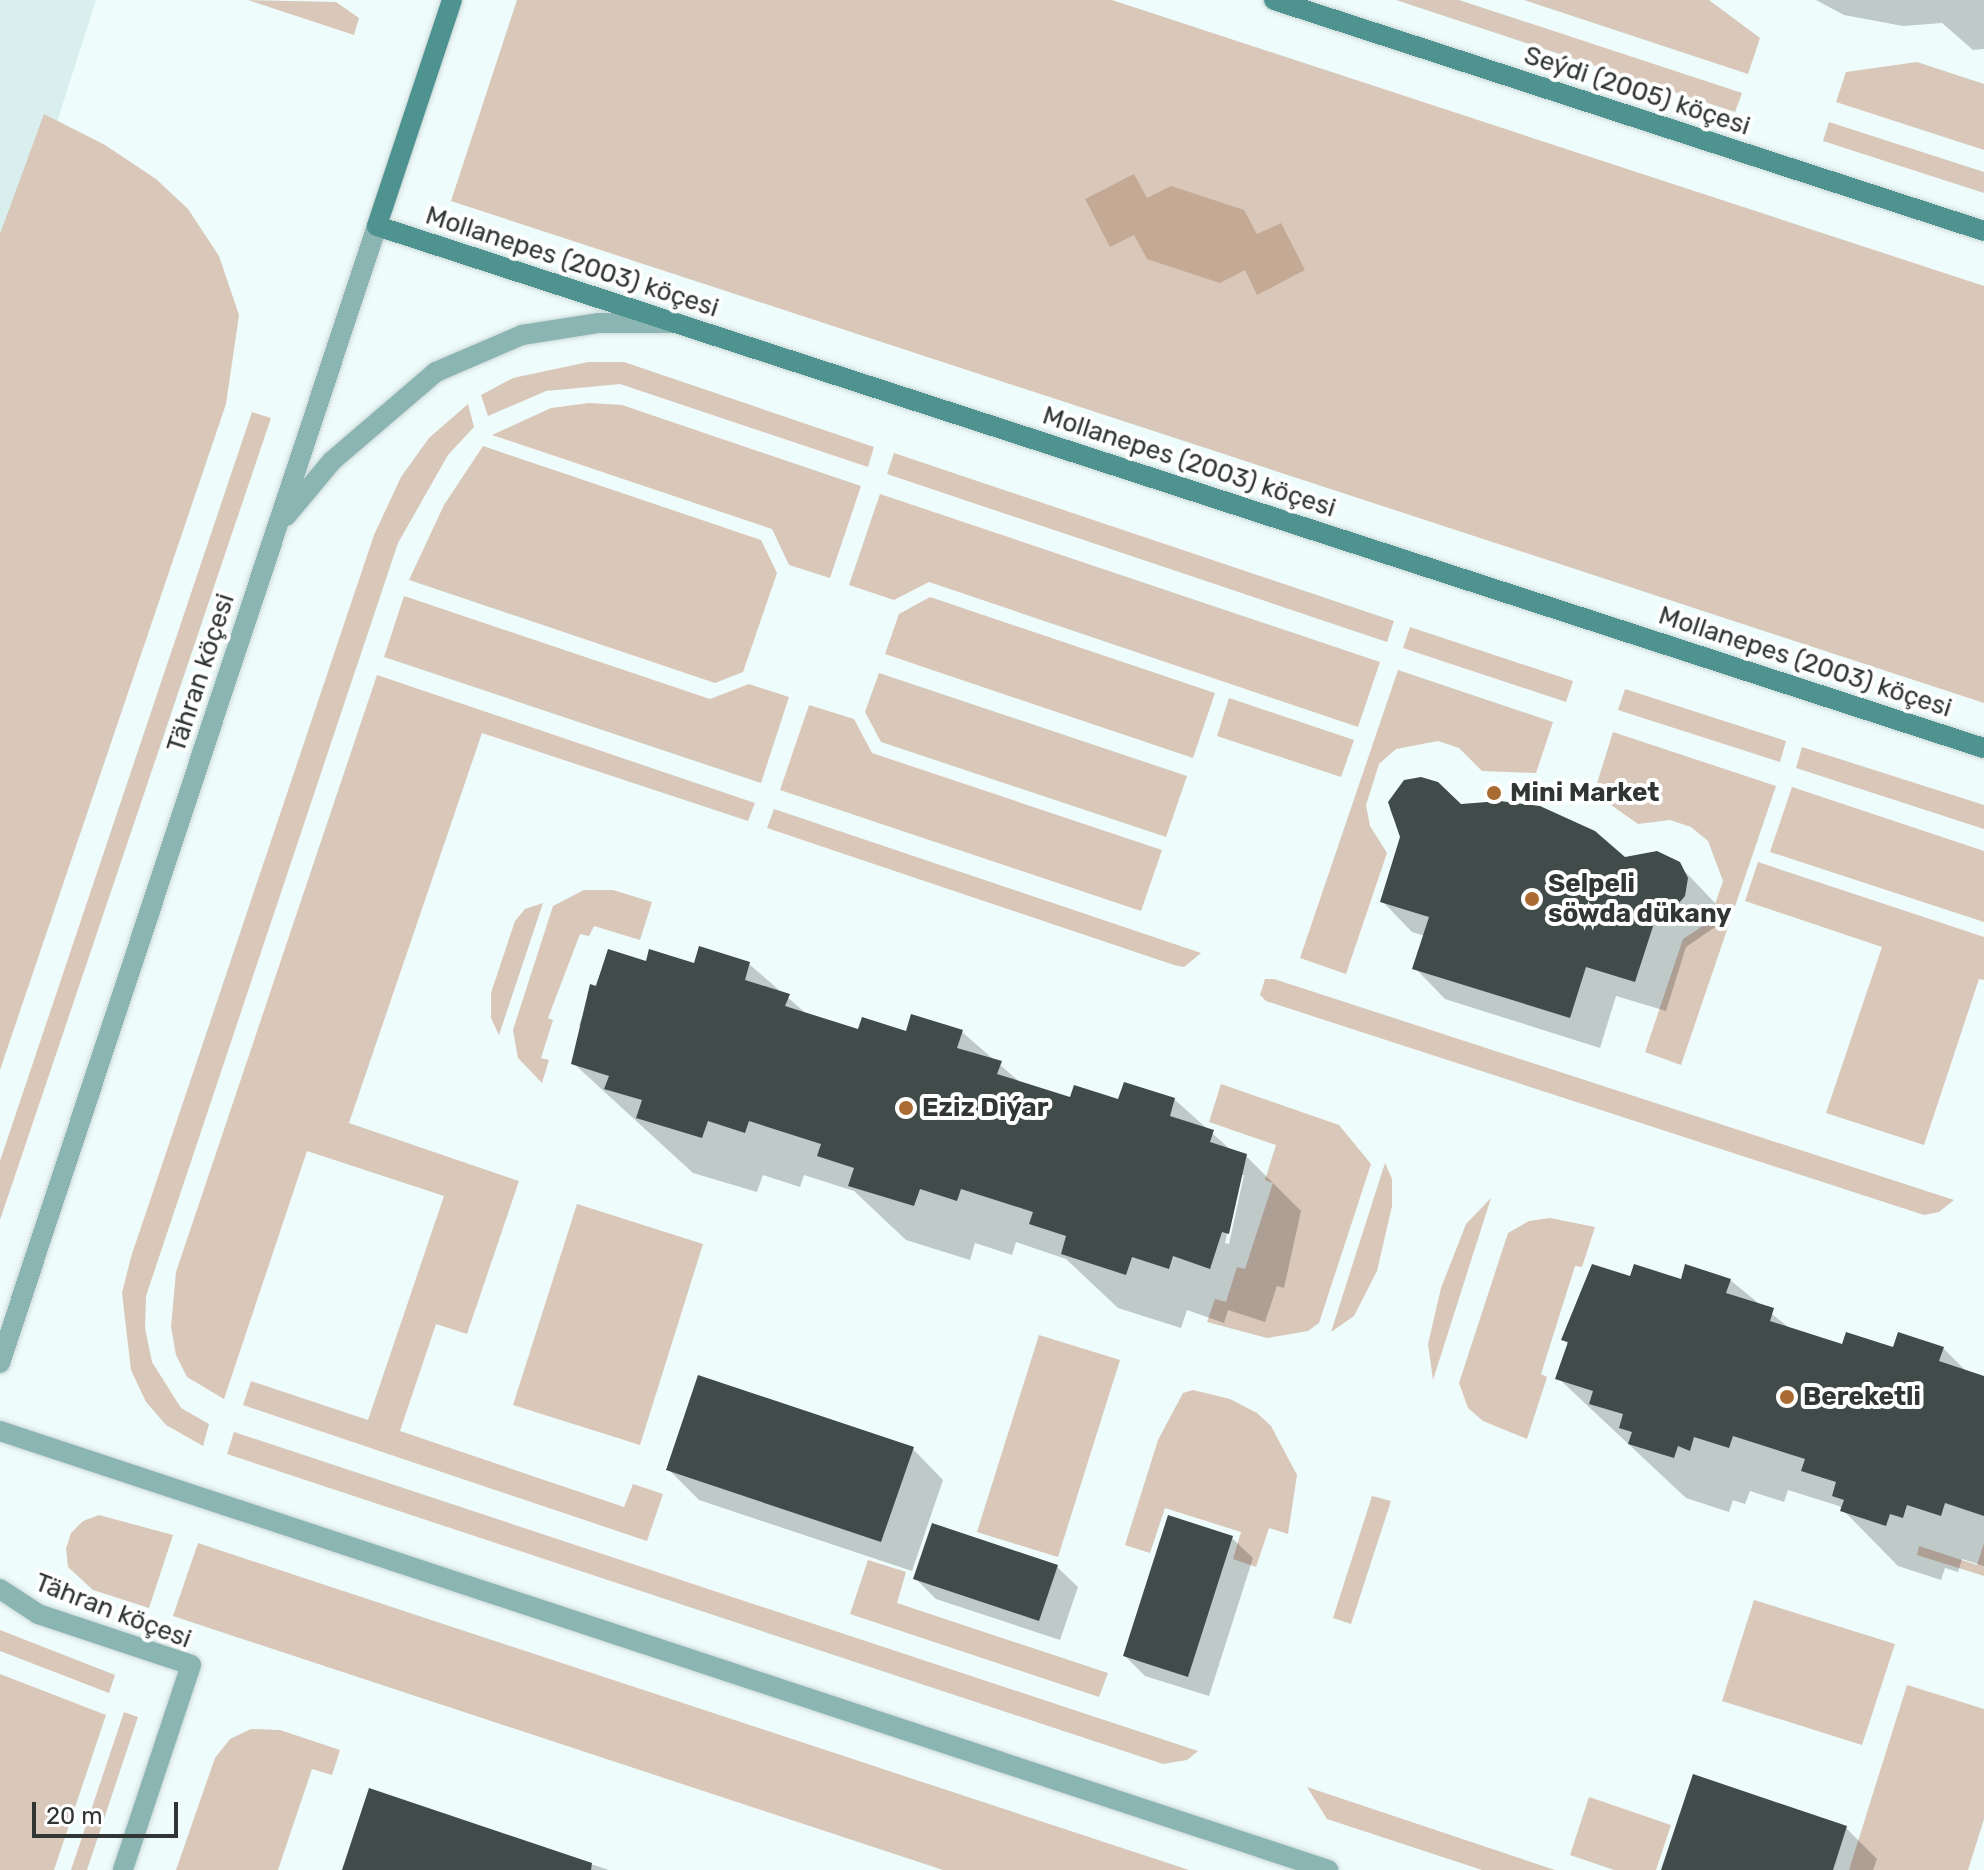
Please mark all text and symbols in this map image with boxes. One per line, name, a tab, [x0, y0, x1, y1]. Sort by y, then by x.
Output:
street label: Seýdi (2005) köçesi	[1520, 40, 1754, 142]
street label: Mollanepes (2003) köçesi	[422, 200, 722, 324]
street label: Mollanepes (2003) köçesi	[1039, 400, 1339, 524]
street label: Tähran köçesi	[161, 590, 241, 756]
street label: Mollanepes (2003) köçesi	[1655, 600, 1955, 724]
place label: Mini Market	[1510, 777, 1659, 809]
marker: Mini Market	[1485, 784, 1503, 802]
place label: Selpeli söwda dükany	[1548, 868, 1732, 930]
marker: Selpeli söwda dükany	[1523, 890, 1541, 908]
place label: Eziz Diýar	[922, 1092, 1048, 1124]
marker: Eziz Diýar	[897, 1099, 915, 1117]
place label: Bereketli	[1803, 1381, 1921, 1413]
marker: Bereketli	[1778, 1388, 1796, 1406]
street label: Tähran köçesi	[30, 1567, 196, 1655]
scale bar	[36, 1786, 182, 1836]
text: 20 m	[46, 1802, 103, 1830]

